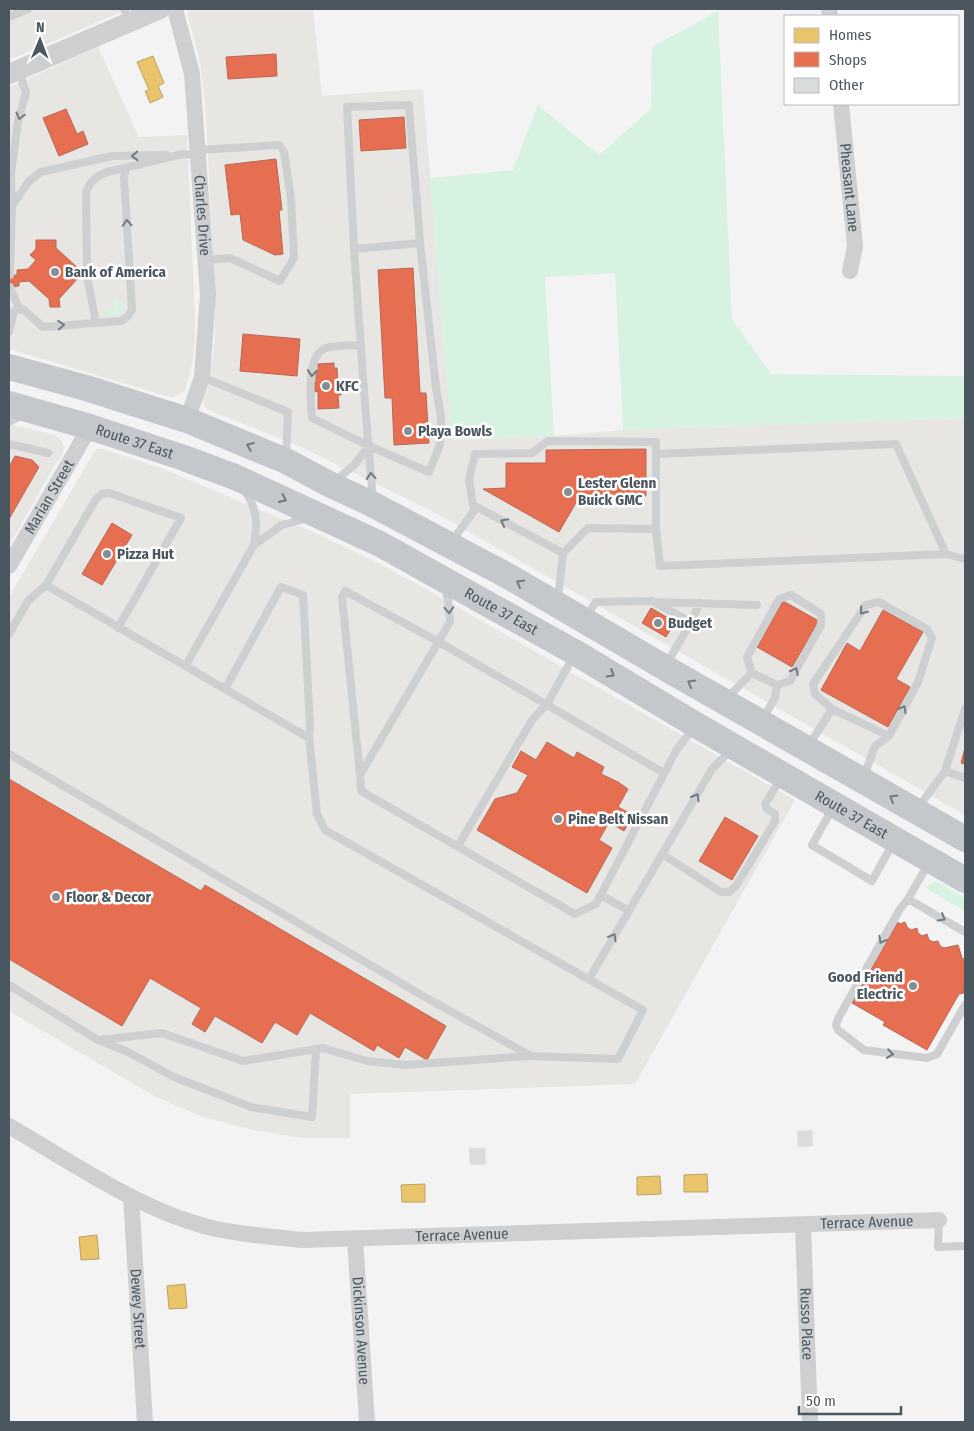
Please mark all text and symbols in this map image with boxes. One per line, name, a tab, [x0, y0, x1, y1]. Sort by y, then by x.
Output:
north arrow	[15, 15, 65, 65]
legend	[784, 15, 959, 105]
text: N	[36, 19, 45, 36]
text: Homes	[829, 26, 871, 44]
text: Shops	[829, 51, 867, 69]
text: Other	[829, 76, 865, 94]
one-way arrow	[15, 112, 26, 121]
street label: Pheasant Lane	[836, 142, 863, 233]
one-way arrow	[130, 150, 138, 161]
street label: Charles Drive	[190, 174, 214, 257]
one-way arrow	[122, 219, 132, 226]
place label: Bank of America	[65, 263, 166, 281]
marker: Bank of America	[49, 266, 61, 278]
one-way arrow	[57, 320, 65, 331]
one-way arrow	[307, 369, 318, 377]
place label: KFC	[336, 377, 359, 395]
marker: KFC	[320, 380, 332, 392]
street label: Route 37 East	[93, 420, 176, 463]
place label: Playa Bowls	[418, 422, 492, 440]
marker: Playa Bowls	[402, 425, 414, 437]
one-way arrow	[246, 442, 255, 453]
street label: Marian Street	[21, 456, 78, 537]
one-way arrow	[366, 471, 377, 479]
place label: Lester Glenn Buick GMC	[578, 474, 656, 509]
marker: Lester Glenn Buick GMC	[562, 486, 574, 498]
one-way arrow	[278, 492, 287, 503]
one-way arrow	[501, 518, 510, 528]
place label: Pizza Hut	[117, 545, 175, 563]
marker: Pizza Hut	[101, 548, 113, 560]
one-way arrow	[517, 579, 526, 589]
street label: Route 37 East	[461, 584, 541, 639]
one-way arrow	[443, 606, 454, 614]
one-way arrow	[860, 606, 869, 615]
place label: Budget	[668, 614, 713, 632]
marker: Budget	[652, 617, 664, 629]
one-way arrow	[789, 667, 799, 676]
one-way arrow	[606, 668, 615, 678]
one-way arrow	[687, 679, 696, 689]
one-way arrow	[897, 706, 907, 715]
street label: Route 37 East	[812, 787, 891, 843]
one-way arrow	[689, 794, 699, 803]
one-way arrow	[889, 794, 898, 804]
place label: Pine Belt Nissan	[568, 810, 668, 828]
marker: Pine Belt Nissan	[552, 813, 564, 825]
place label: Floor & Decor	[66, 888, 151, 906]
marker: Floor & Decor	[50, 891, 62, 903]
one-way arrow	[936, 912, 945, 922]
one-way arrow	[607, 934, 617, 943]
one-way arrow	[879, 935, 889, 944]
place label: Good Friend Electric	[828, 968, 903, 1003]
marker: Good Friend Electric	[907, 980, 919, 992]
one-way arrow	[887, 1048, 895, 1059]
street label: Terrace Avenue	[820, 1212, 914, 1233]
street label: Terrace Avenue	[415, 1225, 509, 1245]
street label: Dewey Street	[126, 1268, 149, 1350]
street label: Dickinson Avenue	[348, 1276, 374, 1386]
street label: Russo Place	[796, 1287, 817, 1361]
scale bar	[799, 1384, 902, 1416]
text: 50 m	[806, 1392, 836, 1410]

